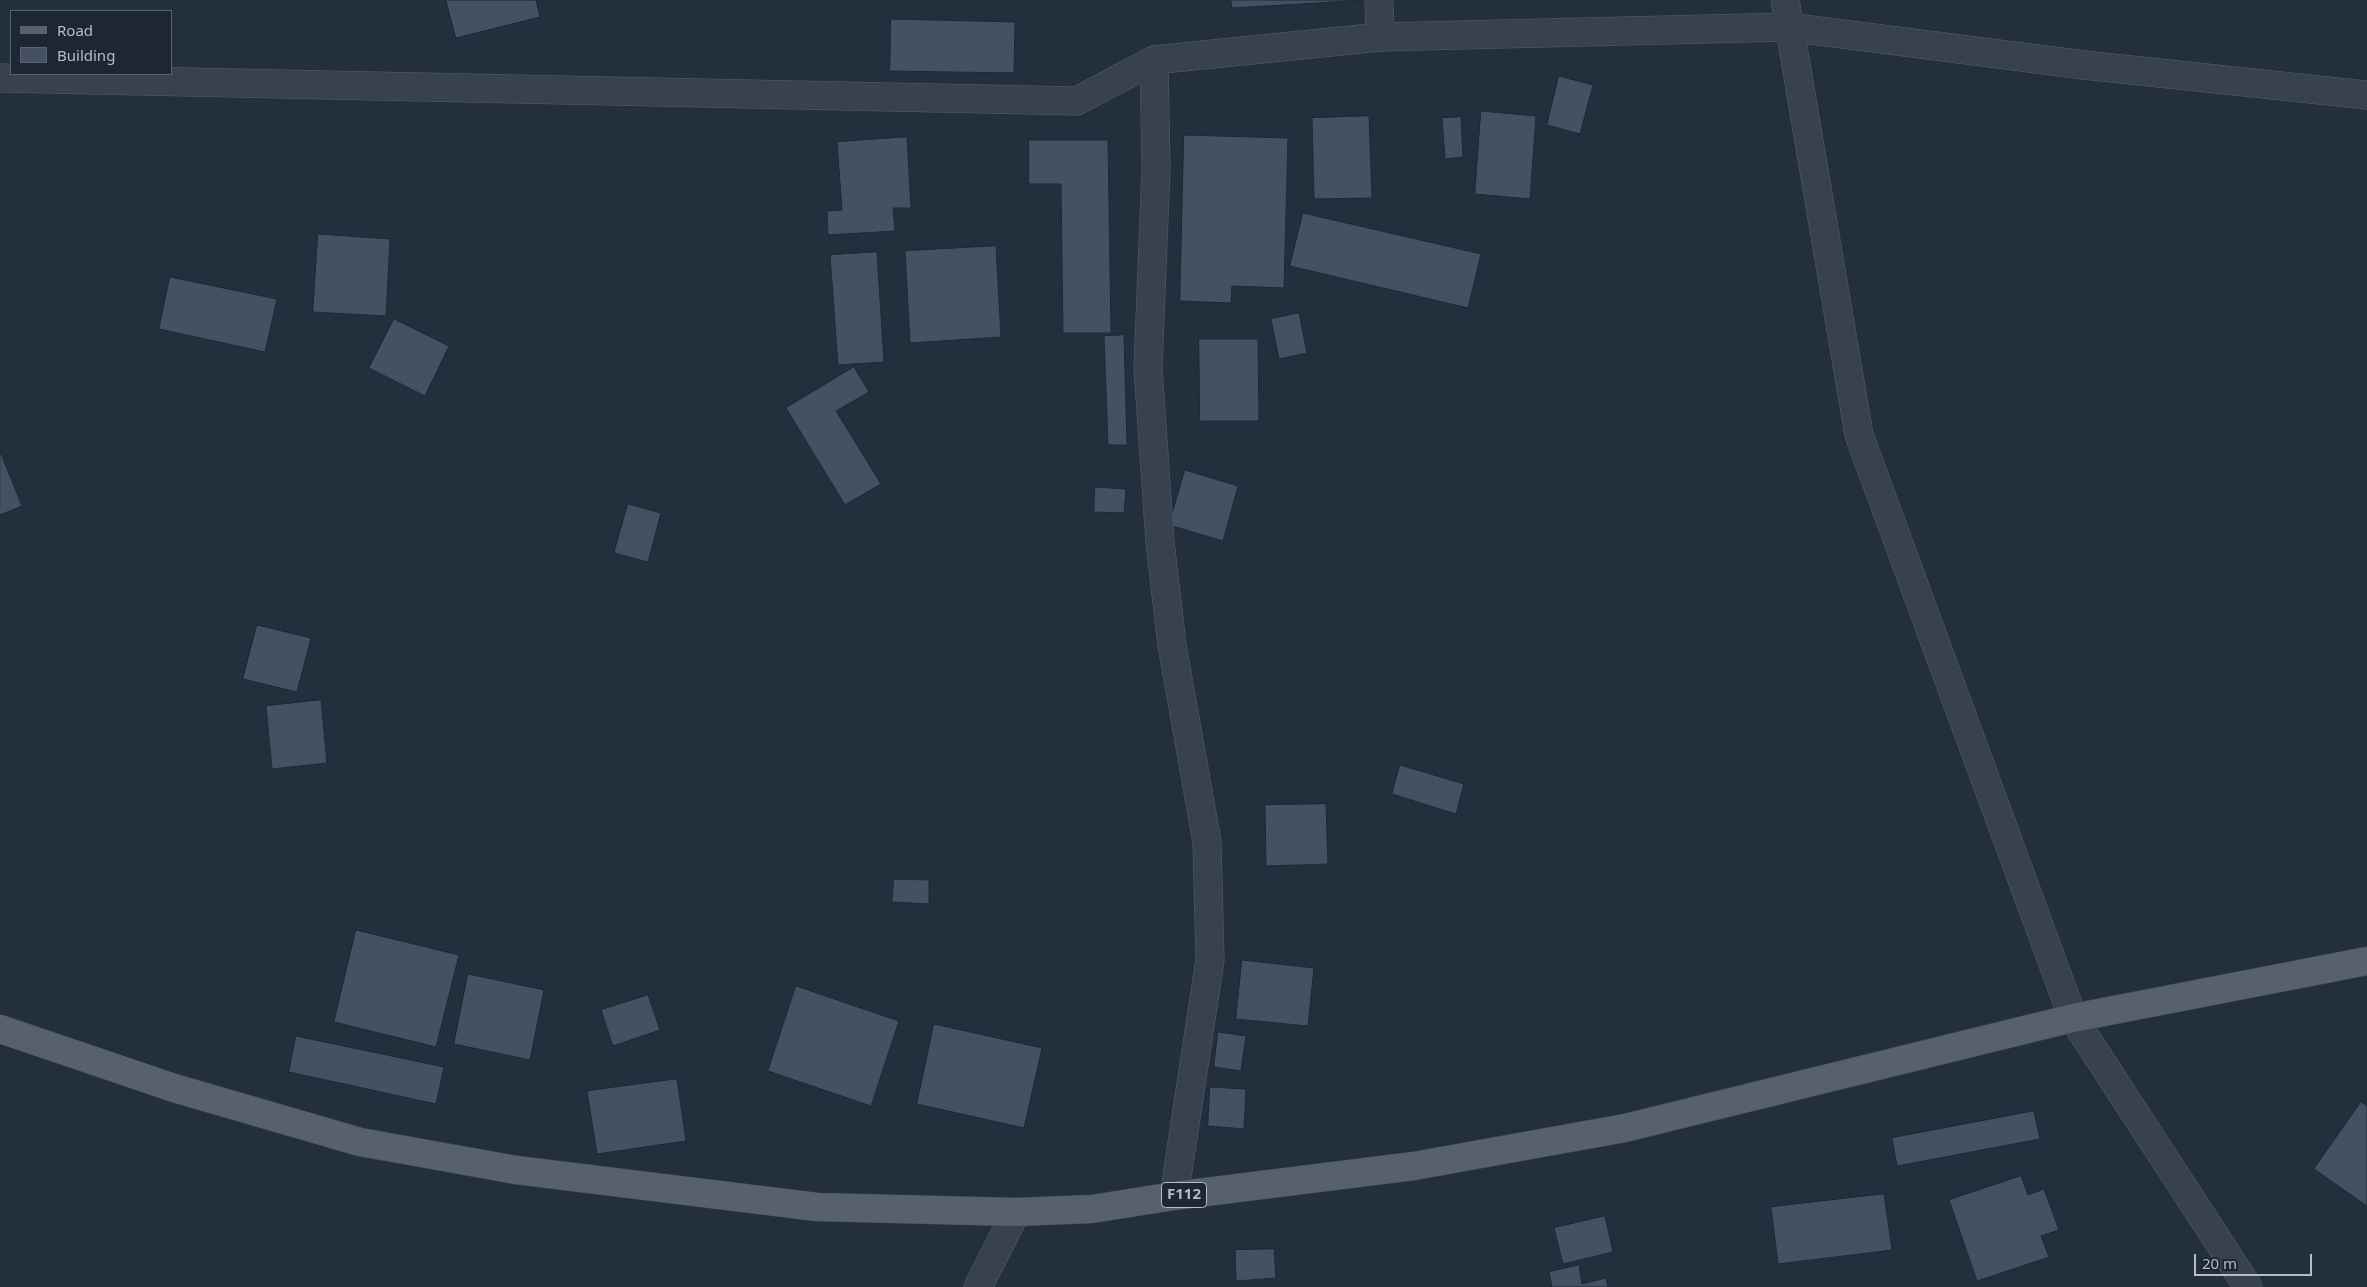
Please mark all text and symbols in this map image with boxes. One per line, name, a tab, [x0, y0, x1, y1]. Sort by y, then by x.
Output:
legend	[10, 10, 172, 75]
text: Road	[57, 20, 93, 40]
text: Building	[57, 45, 115, 65]
road number: F112	[1162, 1182, 1206, 1208]
scale bar	[2197, 1244, 2314, 1276]
text: 20 m	[2202, 1253, 2237, 1273]

